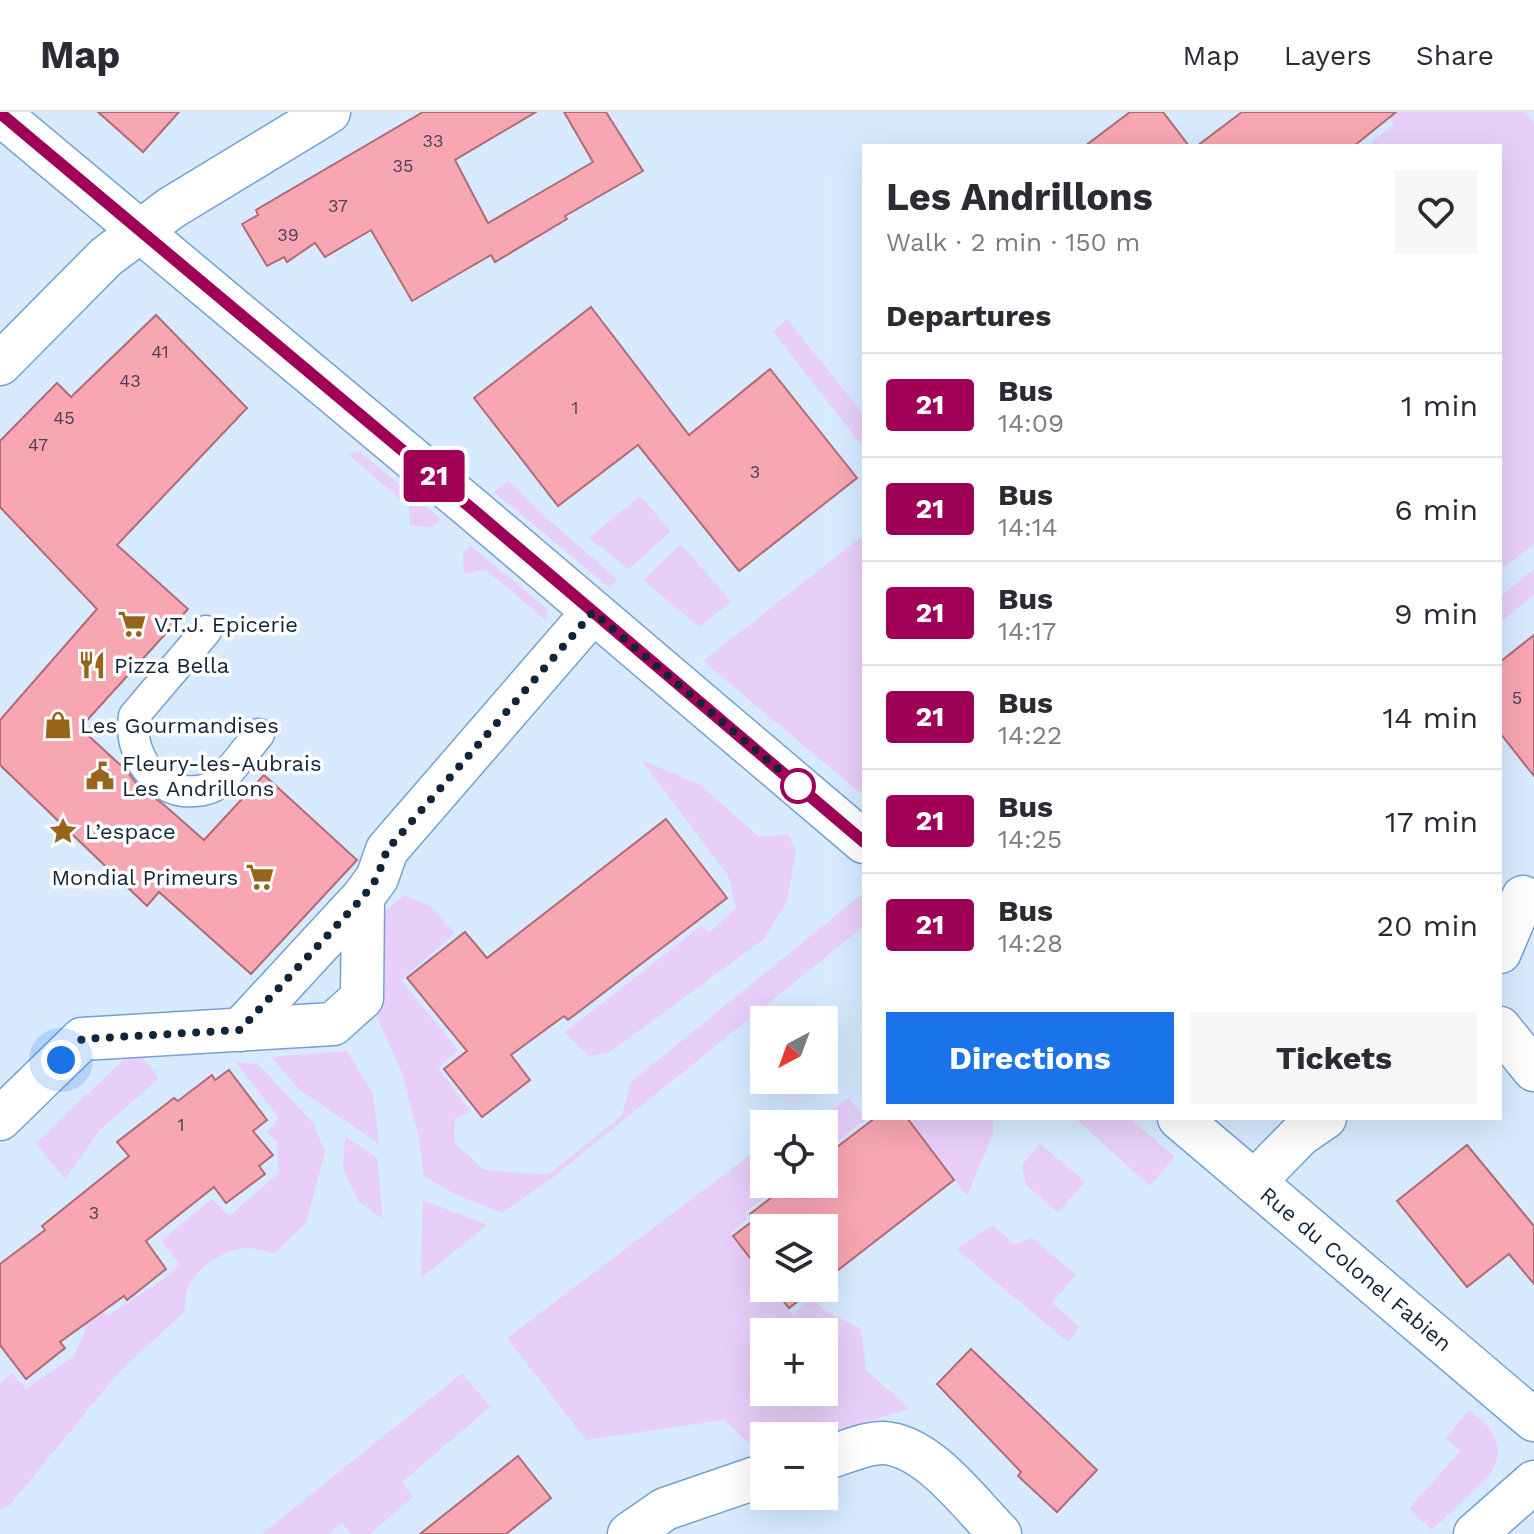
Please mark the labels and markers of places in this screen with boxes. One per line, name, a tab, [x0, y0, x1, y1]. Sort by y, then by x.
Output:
supermarket icon: V.T.J. Epicerie	[117, 609, 147, 639]
place label: V.T.J. Epicerie	[154, 612, 298, 637]
restaurant icon: Pizza Bella	[77, 650, 107, 680]
place label: Pizza Bella	[114, 653, 229, 678]
shop icon: Les Gourmandises	[43, 710, 73, 740]
place label: Les Gourmandises	[80, 713, 279, 738]
place label: Fleury-les-Aubrais Les Andrillons	[122, 751, 321, 801]
public building icon: Fleury-les-Aubrais Les Andrillons	[85, 761, 115, 791]
unlabelled marker	[781, 769, 815, 803]
place icon: L’espace	[48, 816, 78, 846]
place label: L’espace	[85, 819, 176, 844]
supermarket icon: Mondial Primeurs	[245, 862, 275, 892]
place label: Mondial Primeurs	[51, 865, 238, 890]

